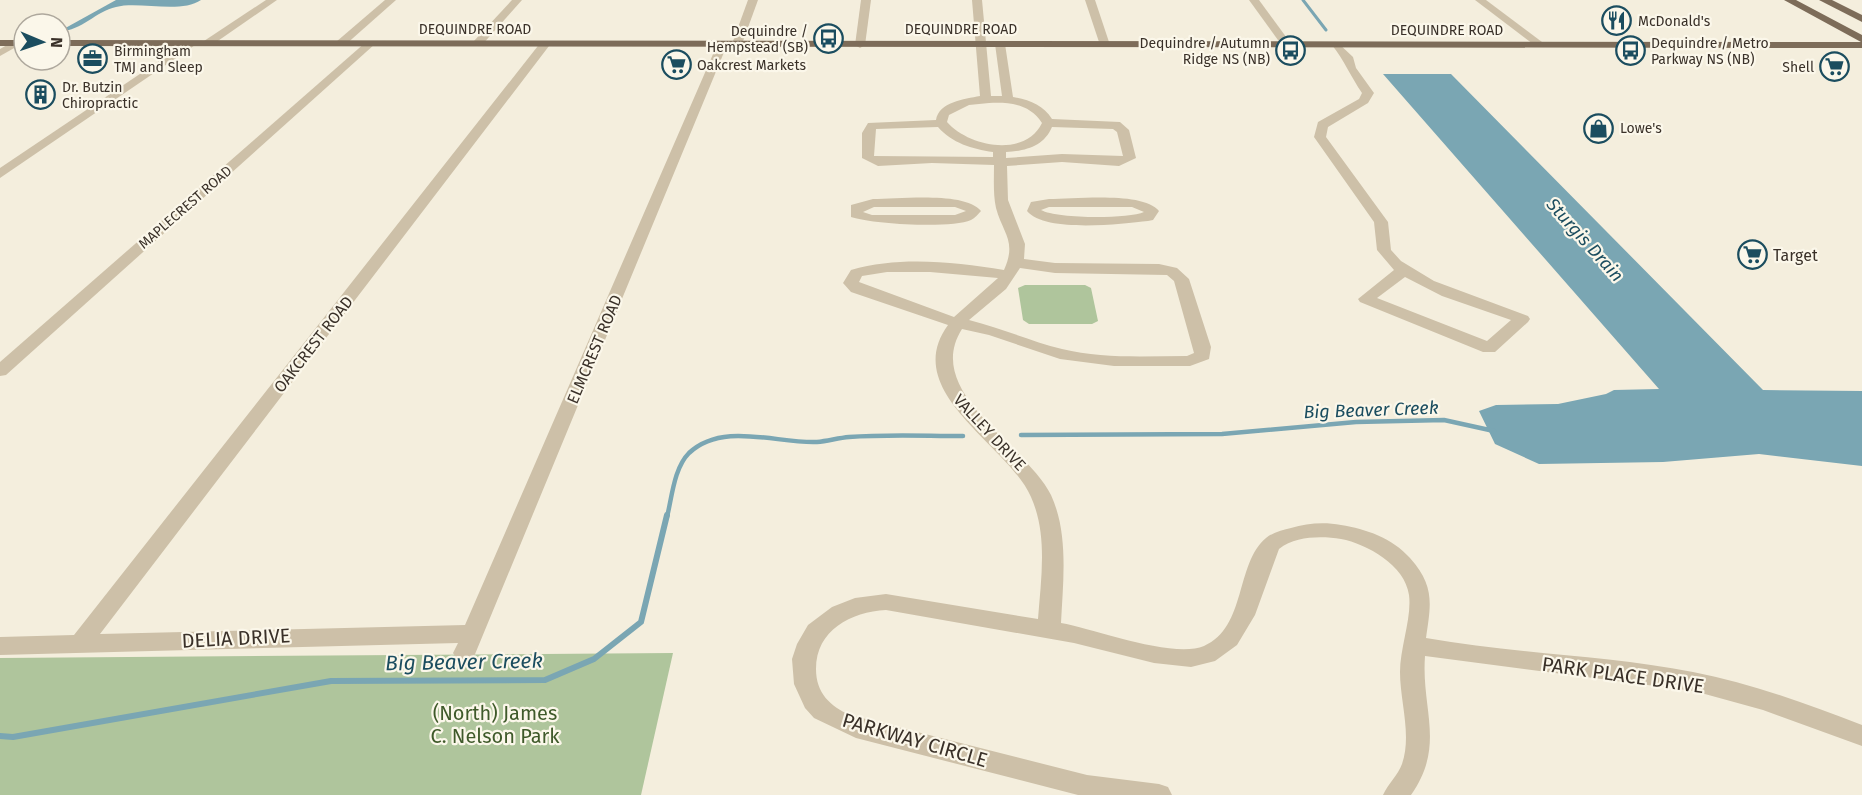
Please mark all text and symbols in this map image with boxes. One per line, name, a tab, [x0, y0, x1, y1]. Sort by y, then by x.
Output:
restaurant icon: McDonald's	[1601, 5, 1633, 37]
north arrow	[12, 12, 72, 72]
place label: McDonald's	[1638, 13, 1711, 30]
street label: DEQUINDRE ROAD	[419, 21, 531, 38]
street label: DEQUINDRE ROAD	[905, 21, 1017, 38]
street label: DEQUINDRE ROAD	[1391, 22, 1503, 39]
place label: Dequindre / Hempstead (SB)	[707, 23, 808, 56]
bus stop icon: Dequindre / Hempstead (SB)	[813, 23, 845, 55]
place label: Dequindre / Autumn Ridge NS (NB)	[1139, 35, 1270, 68]
bus stop icon: Dequindre / Autumn Ridge NS (NB)	[1275, 35, 1307, 67]
bus stop icon: Dequindre / Metro Parkway NS (NB)	[1614, 35, 1646, 67]
place label: Dequindre / Metro Parkway NS (NB)	[1651, 35, 1769, 68]
text: N	[47, 37, 66, 48]
office icon: Birmingham TMJ and Sleep	[77, 43, 109, 75]
place label: Birmingham TMJ and Sleep	[114, 43, 203, 76]
supermarket icon: Oakcrest Markets	[660, 49, 692, 81]
supermarket icon: Shell	[1819, 51, 1851, 83]
place label: Oakcrest Markets	[697, 57, 806, 74]
place label: Shell	[1782, 59, 1814, 76]
building icon: Dr. Butzin Chiropractic	[25, 79, 57, 111]
place label: Dr. Butzin Chiropractic	[62, 79, 139, 112]
shop icon: Lowe's	[1583, 112, 1615, 144]
place label: Lowe's	[1620, 120, 1662, 137]
street label: MAPLECREST ROAD	[135, 162, 236, 253]
water label: Sturgis Drain	[1541, 193, 1628, 286]
supermarket icon: Target	[1736, 239, 1768, 271]
place label: Target	[1773, 246, 1818, 265]
street label: OAKCREST ROAD	[270, 292, 357, 396]
street label: ELMCREST ROAD	[563, 292, 626, 407]
street label: VALLEY DRIVE	[949, 390, 1030, 474]
water label: Big Beaver Creek	[1303, 397, 1439, 423]
street label: DELIA DRIVE	[181, 623, 291, 653]
water label: Big Beaver Creek	[385, 648, 543, 676]
street label: PARK PLACE DRIVE	[1540, 652, 1706, 698]
park label: (North) James C. Nelson Park	[430, 701, 560, 748]
street label: PARKWAY CIRCLE	[840, 708, 990, 772]

